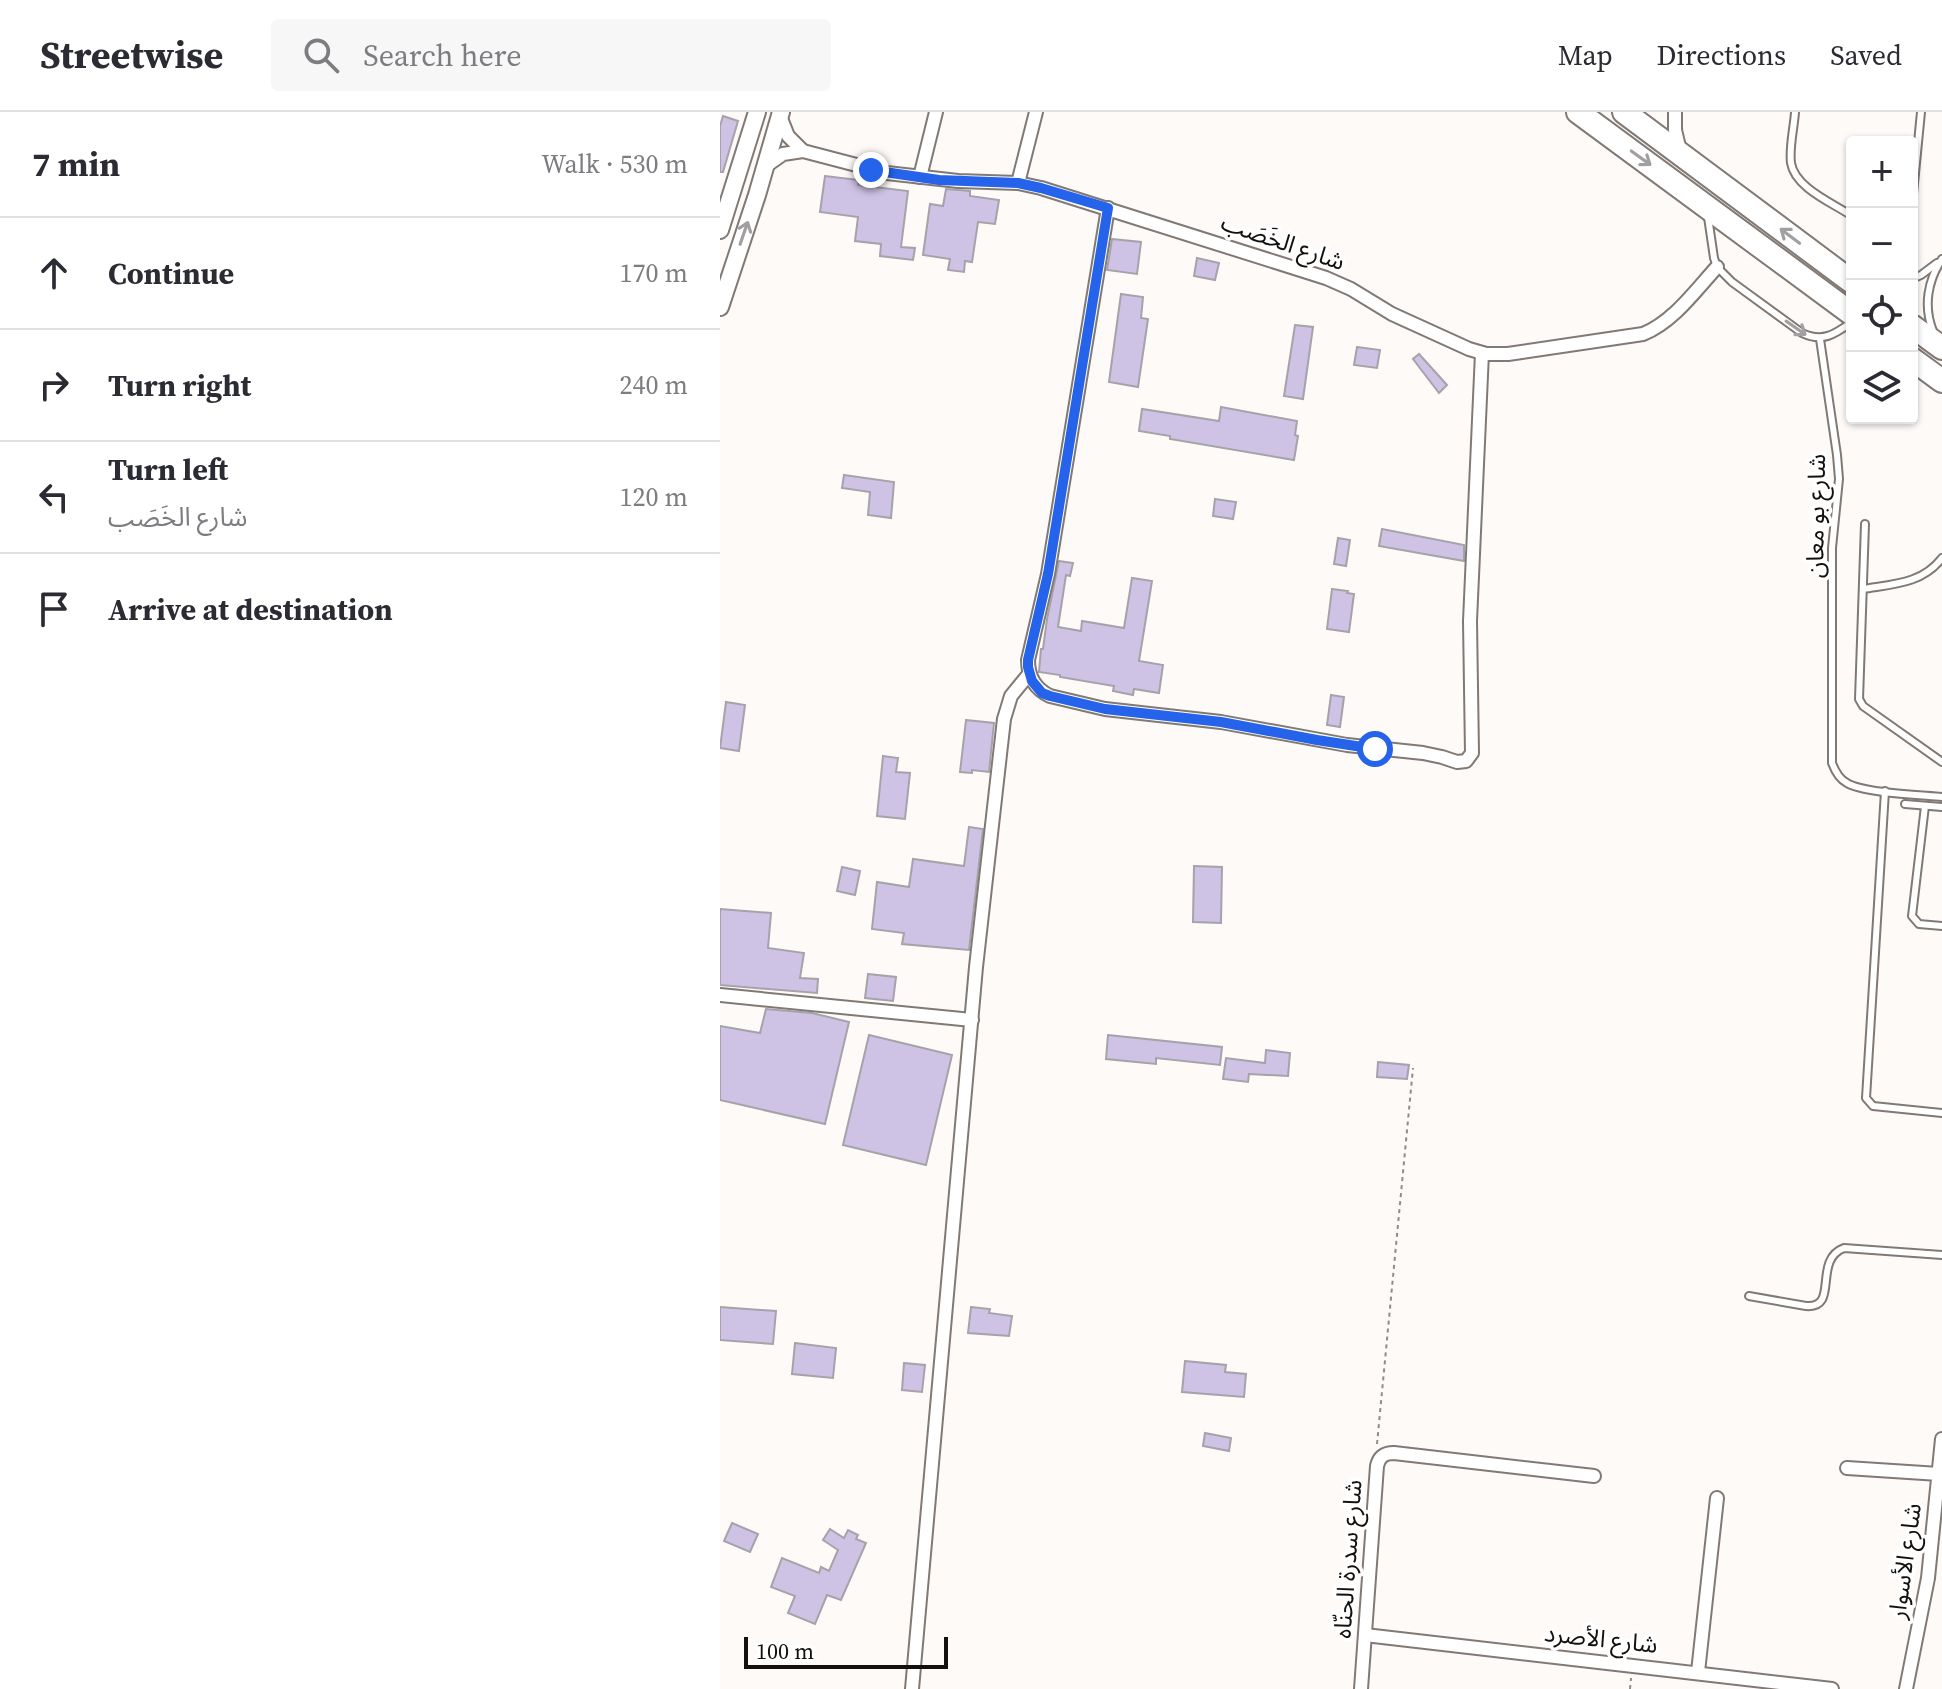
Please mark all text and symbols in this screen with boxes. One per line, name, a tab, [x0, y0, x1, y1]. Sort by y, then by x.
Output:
search box	[271, 19, 831, 91]
text: Streetwise	[40, 29, 223, 81]
icon: search	[299, 33, 343, 77]
text: Search here	[363, 35, 522, 76]
text: Map	[1558, 36, 1613, 74]
text: Directions	[1657, 36, 1786, 74]
text: Saved	[1830, 36, 1902, 74]
map controls	[1846, 136, 1918, 424]
button: +	[1846, 136, 1918, 208]
text: 7 min	[32, 141, 120, 187]
text: Walk · 530 m	[541, 146, 688, 182]
one-way arrow	[1630, 150, 1652, 166]
route end	[853, 152, 889, 188]
street label: شارع الخَصَب	[1217, 205, 1349, 279]
button: −	[1846, 208, 1918, 280]
one-way arrow	[738, 221, 753, 246]
one-way arrow	[1779, 227, 1801, 244]
icon: ahead	[32, 251, 76, 295]
text: Continue	[108, 253, 234, 294]
text: 170 m	[620, 255, 688, 291]
button: locate	[1846, 280, 1918, 352]
one-way arrow	[1784, 320, 1806, 336]
button: layers	[1846, 352, 1918, 424]
icon: right	[32, 363, 76, 407]
text: Turn right	[108, 365, 251, 406]
text: 240 m	[620, 367, 688, 403]
text: Turn left	[108, 449, 228, 490]
street label: شارع بو معان	[1798, 454, 1834, 578]
icon: left	[32, 475, 76, 519]
text: 120 m	[620, 479, 688, 515]
text: شارع الخَصَب	[108, 499, 247, 535]
icon: arrive	[32, 587, 76, 631]
text: Arrive at destination	[108, 589, 393, 630]
route start	[1357, 731, 1393, 767]
street label: شارع سدرة الحنّاه	[1325, 1478, 1371, 1640]
street label: شارع الأسوار	[1880, 1501, 1930, 1622]
street label: شارع الأصرد	[1543, 1616, 1659, 1662]
scale bar	[744, 1633, 948, 1669]
text: 100 m	[756, 1636, 814, 1666]

